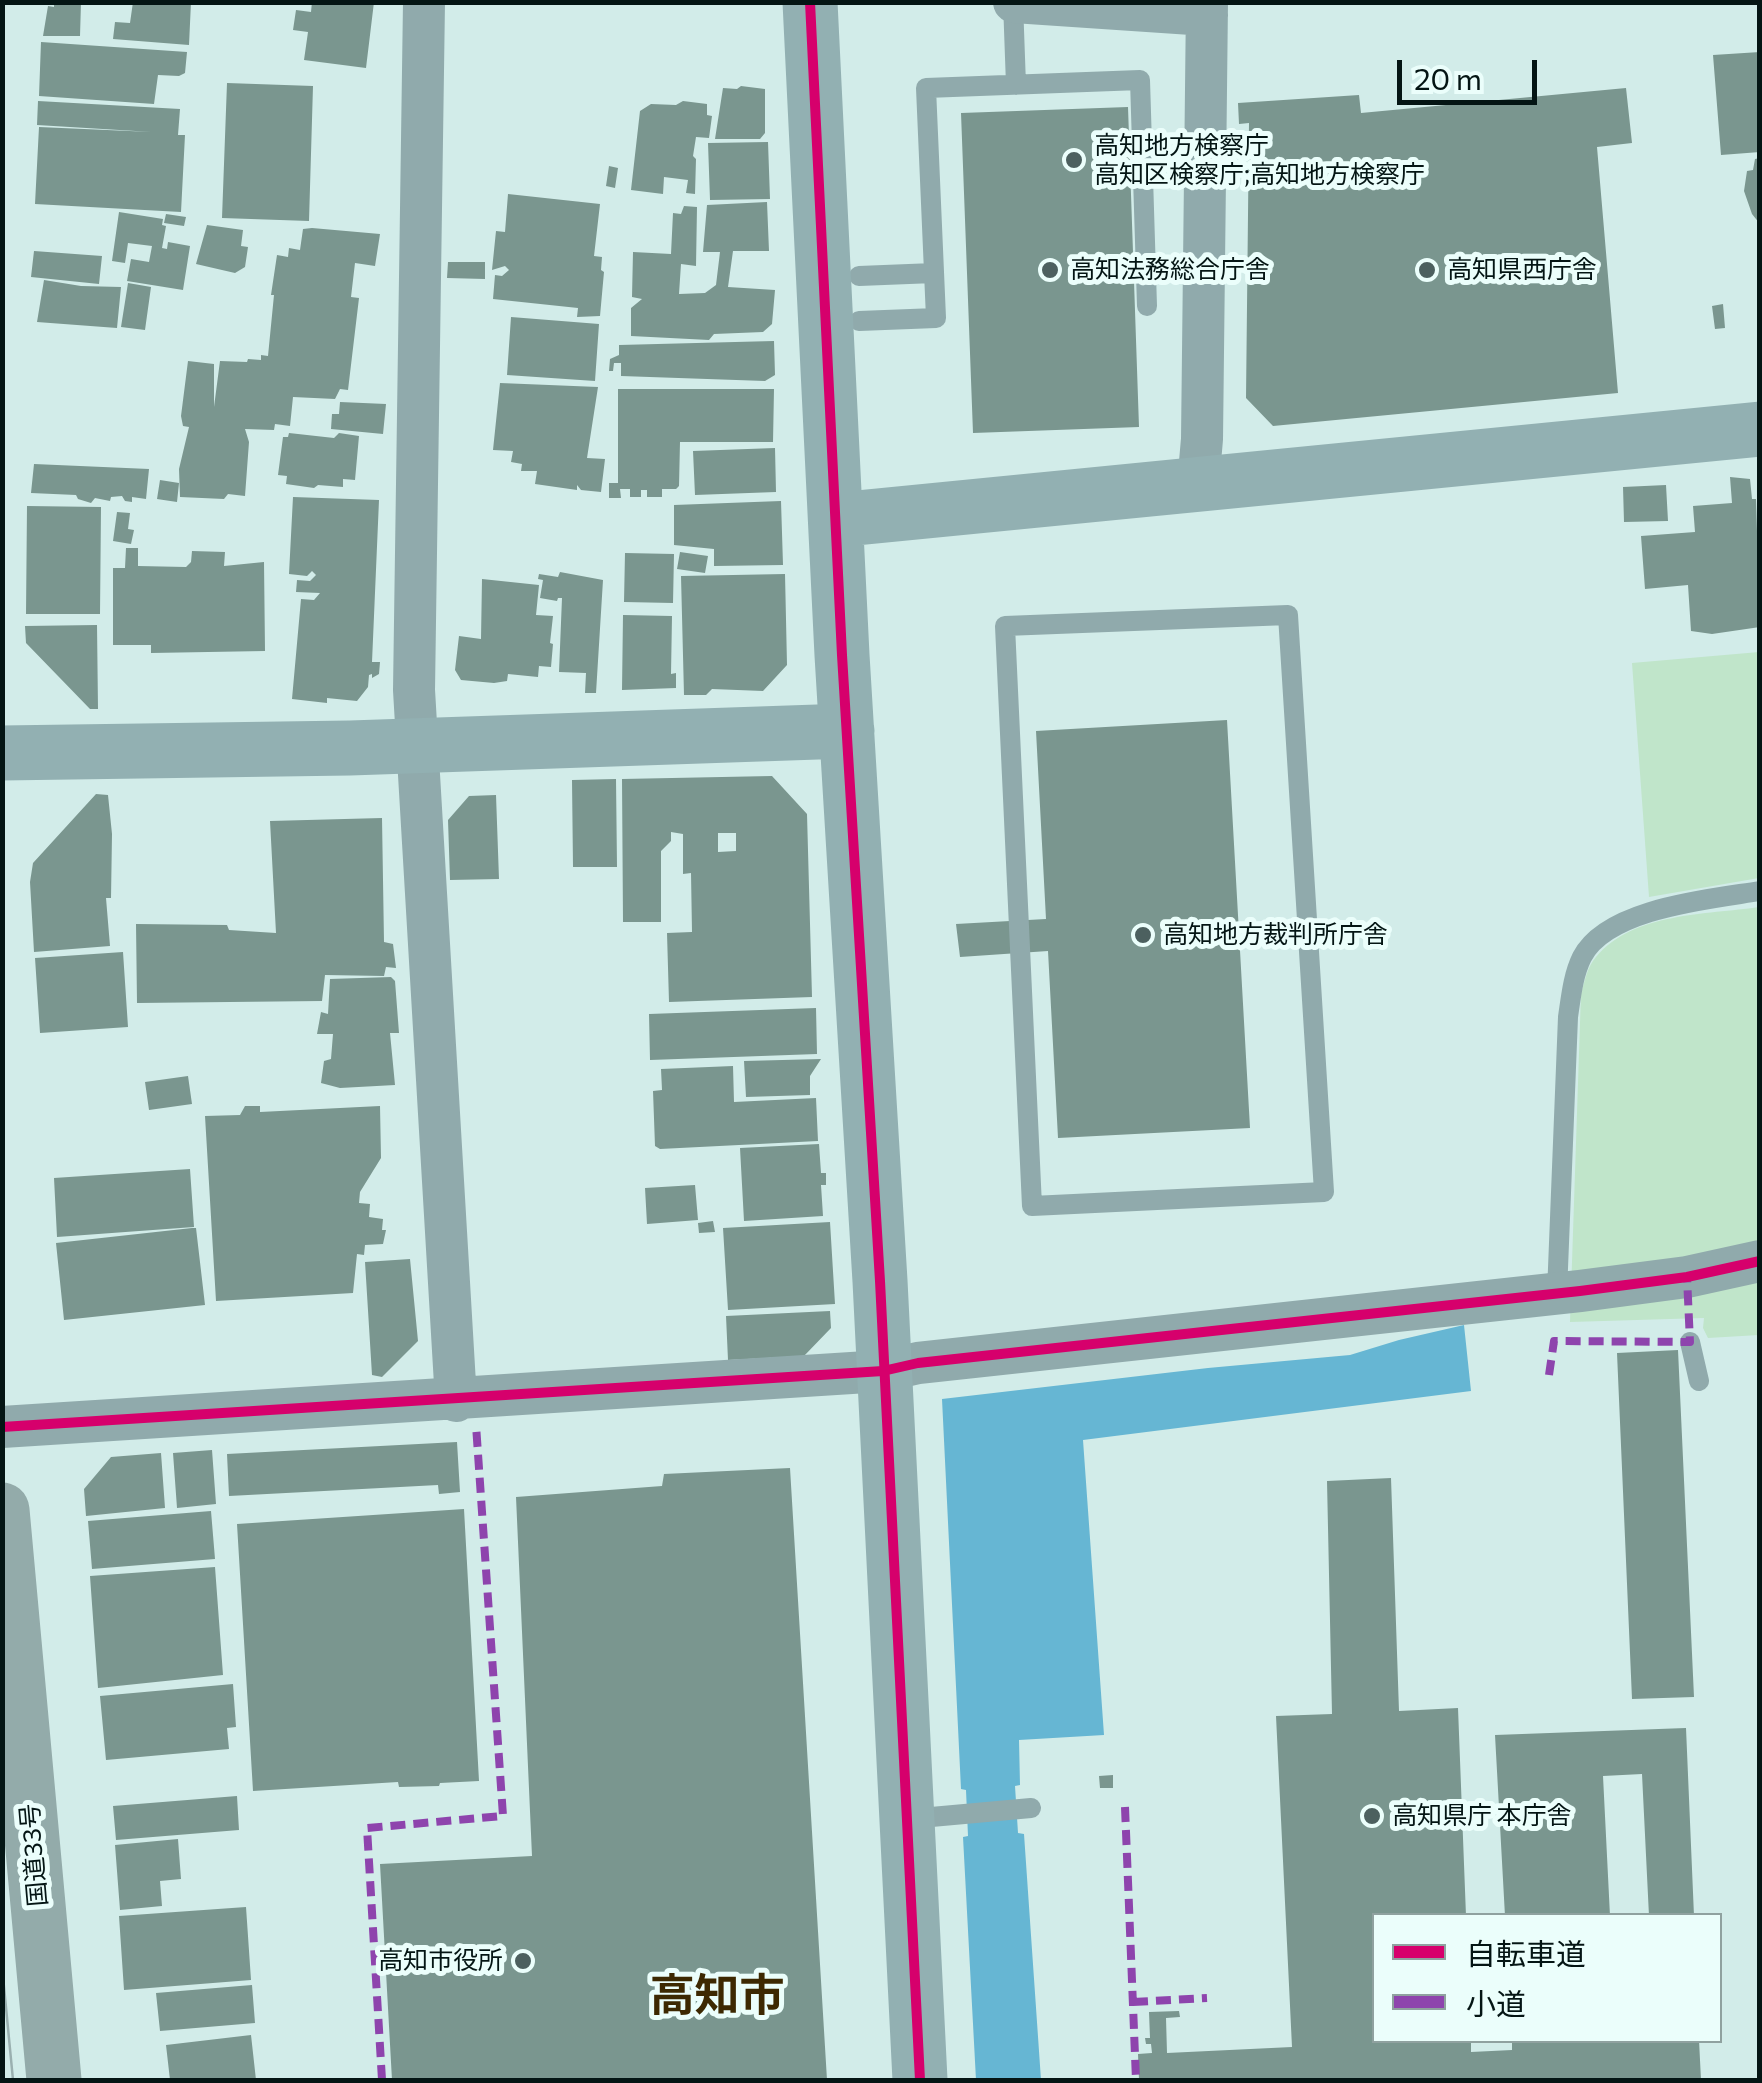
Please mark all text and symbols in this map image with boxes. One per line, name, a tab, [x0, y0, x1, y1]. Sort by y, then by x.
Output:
scale bar	[1402, 40, 1542, 102]
text: 20 m	[1414, 59, 1482, 96]
place label: 高知地方検察庁 高知区検察庁;高知地方検察庁	[1094, 131, 1425, 190]
marker: 高知地方検察庁 高知区検察庁;高知地方検察庁	[1063, 149, 1085, 171]
place label: 高知法務総合庁舎	[1070, 255, 1270, 285]
place label: 高知県西庁舎	[1447, 255, 1597, 285]
marker: 高知法務総合庁舎	[1039, 259, 1061, 281]
marker: 高知県西庁舎	[1416, 259, 1438, 281]
place label: 高知地方裁判所庁舎	[1163, 920, 1388, 950]
marker: 高知地方裁判所庁舎	[1132, 924, 1154, 946]
place label: 高知県庁 本庁舎	[1392, 1801, 1572, 1831]
street label: 国道33号	[15, 1802, 53, 1908]
marker: 高知県庁 本庁舎	[1361, 1805, 1383, 1827]
legend	[1372, 1913, 1722, 2043]
text: 自転車道	[1466, 1934, 1586, 1971]
place label: 高知市役所	[378, 1946, 503, 1976]
marker: 高知市役所	[512, 1950, 534, 1972]
district label: 高知市	[650, 1969, 784, 2023]
text: 小道	[1466, 1984, 1526, 2021]

